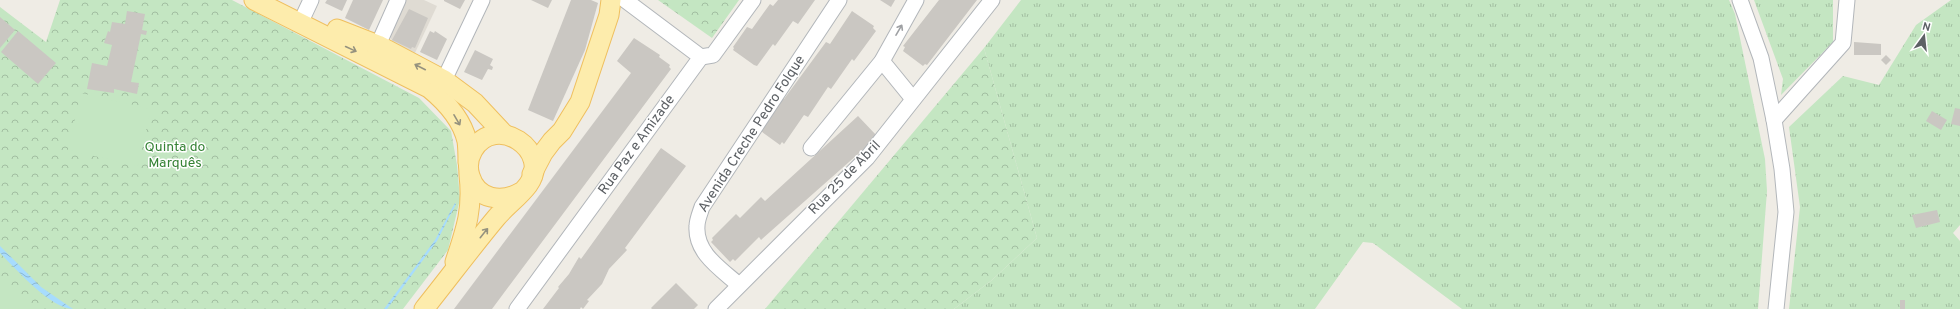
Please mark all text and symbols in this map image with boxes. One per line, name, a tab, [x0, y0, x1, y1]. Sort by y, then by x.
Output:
north arrow	[1904, 16, 1944, 56]
text: N	[1921, 20, 1932, 35]
one-way arrow	[895, 24, 903, 36]
one-way arrow	[345, 46, 357, 53]
street label: Avenida Creche Pedro Folque	[695, 52, 809, 216]
one-way arrow	[414, 63, 426, 70]
street label: Rua Paz e Amizade	[595, 92, 679, 198]
one-way arrow	[453, 114, 461, 126]
street label: Rua 25 de Abril	[805, 137, 885, 219]
park label: Quinta do Marquês	[145, 139, 206, 172]
one-way arrow	[479, 227, 488, 238]

